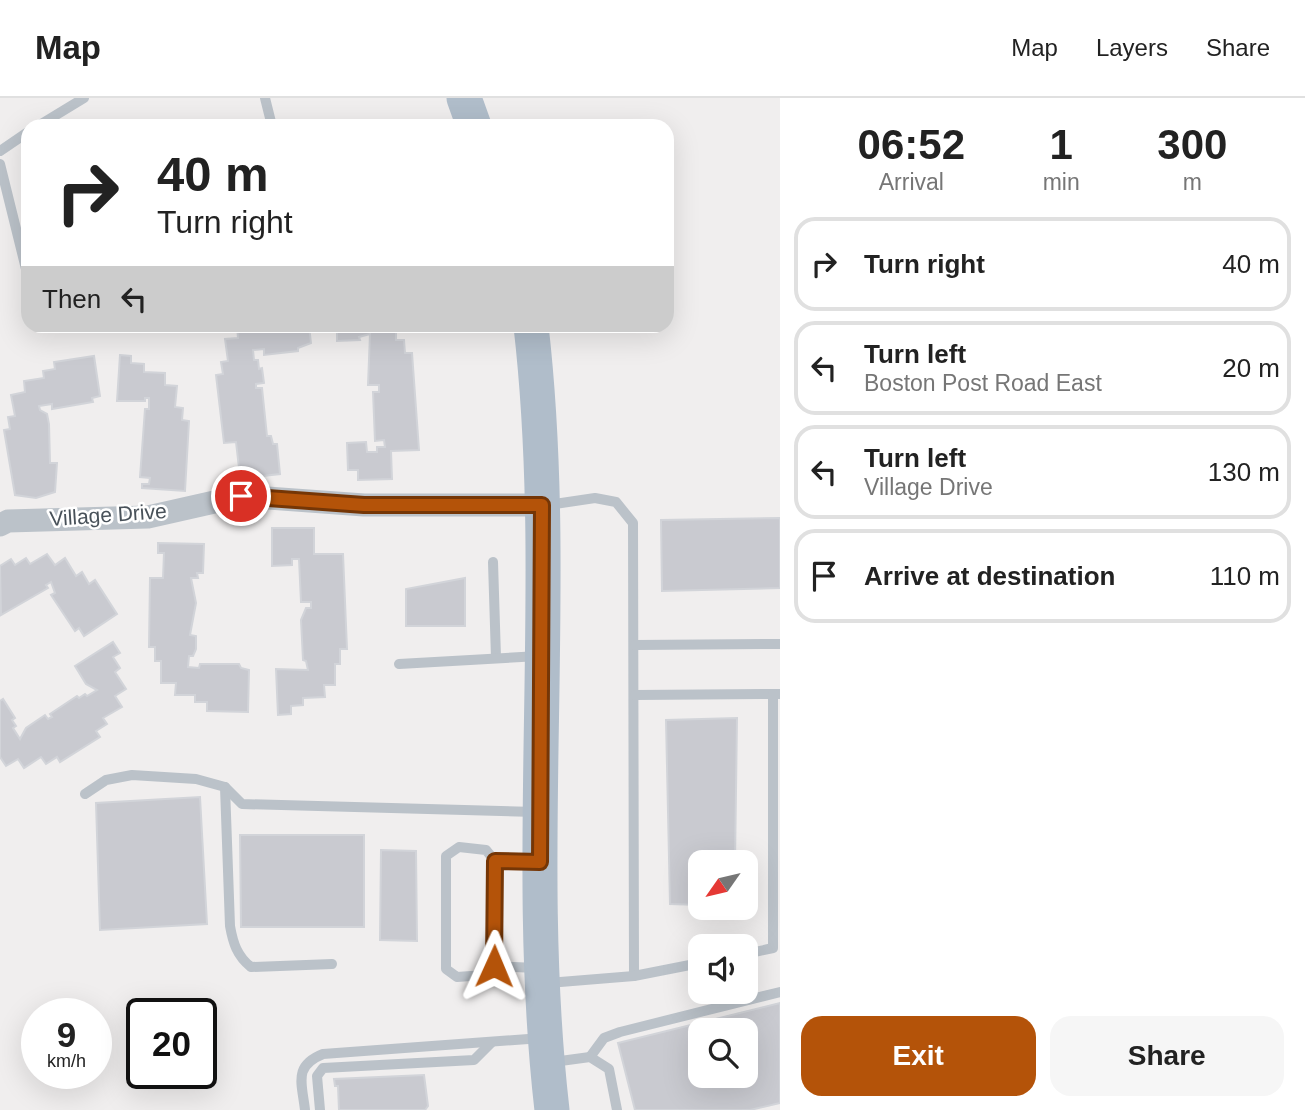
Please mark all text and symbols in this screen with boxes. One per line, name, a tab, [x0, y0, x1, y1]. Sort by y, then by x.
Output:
text: Map	[35, 29, 101, 66]
text: Map	[1011, 34, 1058, 61]
text: Layers	[1096, 34, 1168, 61]
text: Share	[1206, 34, 1270, 61]
text: 06:52	[858, 121, 965, 168]
text: 1	[1049, 121, 1073, 168]
text: 300	[1157, 121, 1227, 168]
icon: right	[42, 147, 133, 238]
text: 40 m	[157, 147, 269, 201]
text: Arrival	[879, 169, 944, 195]
text: min	[1043, 169, 1080, 195]
text: m	[1183, 169, 1202, 195]
text: Turn right	[157, 204, 293, 240]
icon: right	[805, 245, 843, 283]
text: Turn right	[864, 249, 985, 279]
text: 40 m	[1222, 249, 1280, 279]
icon: left	[115, 280, 153, 318]
text: Then	[42, 284, 101, 314]
text: Turn left	[864, 339, 966, 369]
icon: left	[805, 349, 843, 387]
text: 20 m	[1222, 353, 1280, 383]
text: Boston Post Road East	[864, 370, 1102, 396]
text: Turn left	[864, 443, 966, 473]
icon: left	[805, 453, 843, 491]
text: 130 m	[1208, 457, 1280, 487]
pin	[211, 466, 271, 526]
text: Village Drive	[864, 474, 993, 500]
icon: arrive	[222, 477, 260, 515]
street label: Village Drive	[49, 499, 167, 530]
icon: arrive	[805, 557, 843, 595]
text: Arrive at destination	[864, 561, 1115, 591]
text: 110 m	[1210, 561, 1280, 591]
north arrow	[688, 850, 758, 920]
map controls	[688, 850, 758, 1088]
position arrow	[457, 929, 531, 1003]
button: sound	[688, 934, 758, 1004]
speed limit sign: 20	[126, 998, 217, 1089]
text: 9	[57, 1015, 76, 1054]
button: Exit	[801, 1016, 1036, 1096]
button: Share	[1050, 1016, 1284, 1096]
button: search	[688, 1018, 758, 1088]
text: km/h	[47, 1051, 86, 1071]

